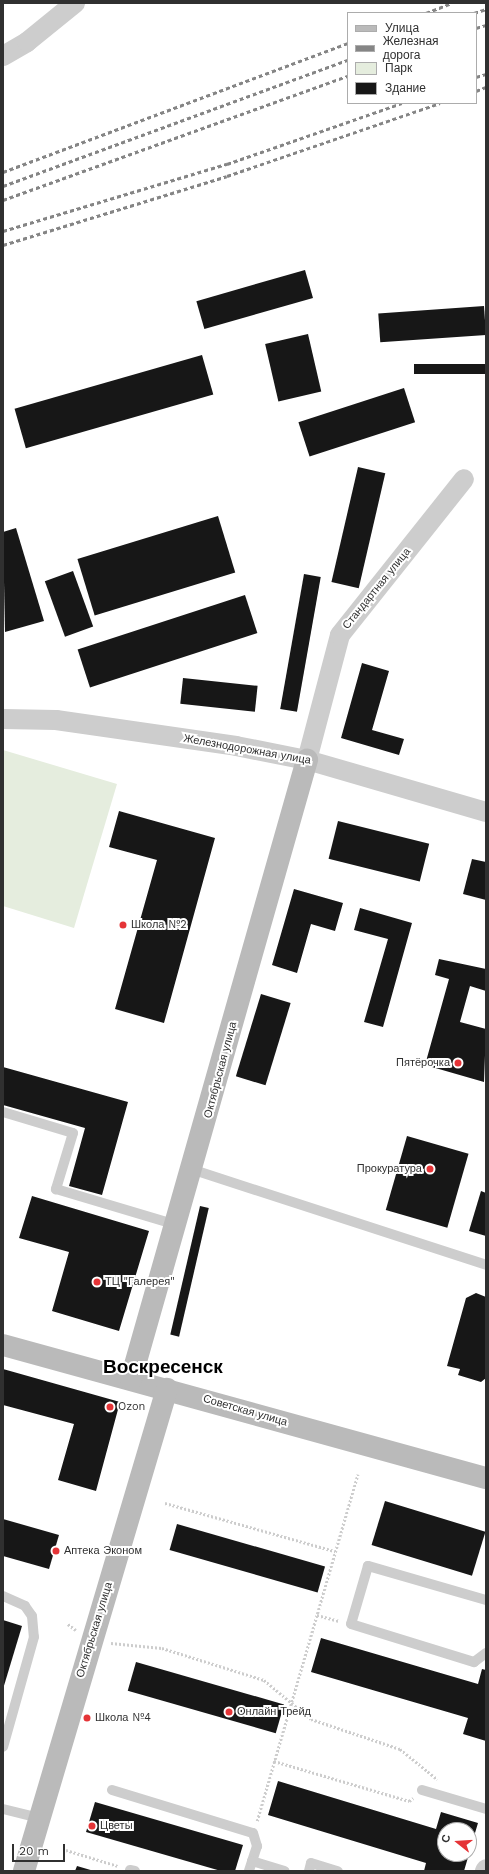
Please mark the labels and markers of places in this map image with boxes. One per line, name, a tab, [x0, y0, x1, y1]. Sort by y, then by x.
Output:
place label: Школа №2	[131, 918, 187, 932]
marker: Школа №2	[118, 920, 128, 930]
place label: Пятёрочка	[396, 1056, 450, 1070]
marker: Пятёрочка	[453, 1058, 463, 1068]
place label: Прокуратура	[357, 1162, 422, 1176]
marker: Прокуратура	[425, 1164, 435, 1174]
place label: ТЦ "Галерея"	[105, 1275, 175, 1289]
marker: ТЦ "Галерея"	[92, 1277, 102, 1287]
place label: Ozon	[118, 1400, 145, 1414]
marker: Ozon	[105, 1402, 115, 1412]
place label: Аптека Эконом	[64, 1544, 142, 1558]
marker: Аптека Эконом	[51, 1546, 61, 1556]
place label: Онлайн Трейд	[237, 1705, 311, 1719]
marker: Онлайн Трейд	[224, 1707, 234, 1717]
place label: Школа №4	[95, 1711, 151, 1725]
marker: Школа №4	[82, 1713, 92, 1723]
place label: Цветы	[100, 1819, 133, 1833]
marker: Цветы	[87, 1821, 97, 1831]

